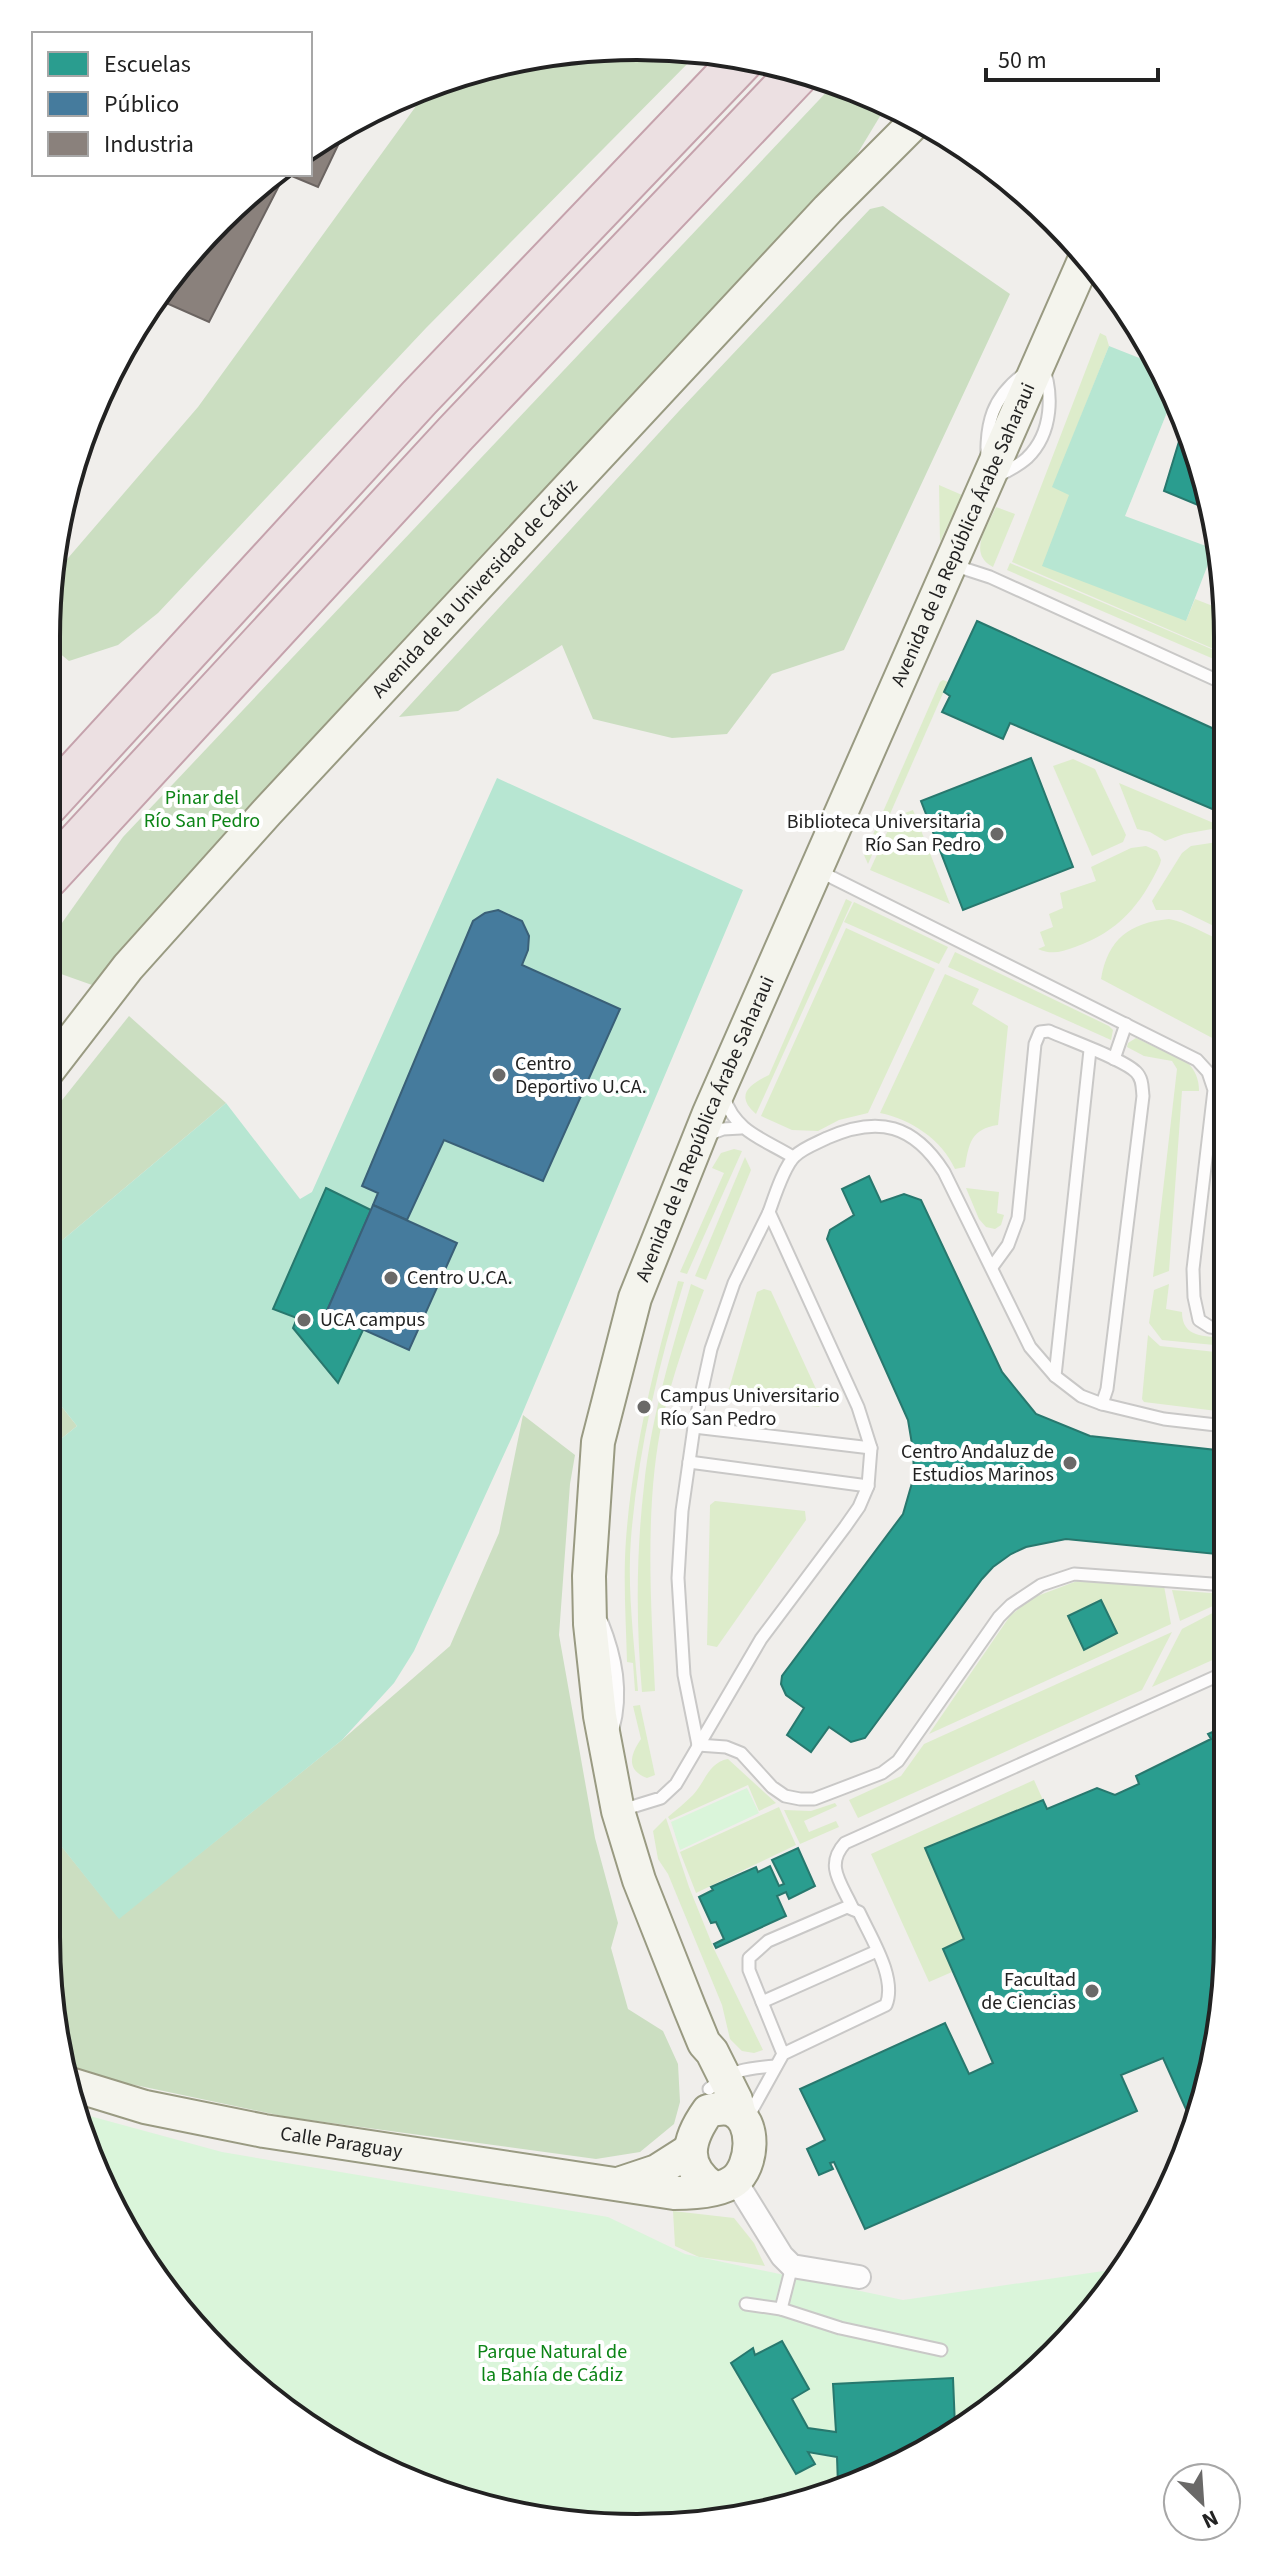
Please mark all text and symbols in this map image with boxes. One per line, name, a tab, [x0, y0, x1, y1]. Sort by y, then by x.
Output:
legend	[32, 32, 312, 176]
scale bar	[986, 32, 1158, 82]
text: 50 m	[998, 43, 1047, 78]
text: Escuelas	[104, 47, 191, 82]
text: Público	[104, 87, 179, 122]
text: Industria	[104, 127, 194, 162]
street label: Avenida de la República Árabe Saharaui	[884, 379, 1042, 691]
street label: Avenida de la Universidad de Cádiz	[366, 473, 584, 705]
park label: Pinar del Río San Pedro	[144, 784, 260, 835]
place label: Biblioteca Universitaria Río San Pedro	[787, 808, 981, 859]
marker: Biblioteca Universitaria Río San Pedro	[988, 825, 1006, 843]
street label: Avenida de la República Árabe Saharaui	[629, 972, 781, 1286]
place label: Centro Deportivo U.CA.	[515, 1050, 647, 1101]
marker: Centro Deportivo U.CA.	[490, 1066, 508, 1084]
place label: Centro U.CA.	[407, 1264, 512, 1292]
marker: Centro U.CA.	[382, 1269, 400, 1287]
place label: UCA campus	[320, 1306, 425, 1334]
marker: UCA campus	[295, 1311, 313, 1329]
place label: Campus Universitario Río San Pedro	[660, 1382, 840, 1433]
marker: Campus Universitario Río San Pedro	[635, 1398, 653, 1416]
place label: Centro Andaluz de Estudios Marinos	[901, 1438, 1054, 1489]
marker: Centro Andaluz de Estudios Marinos	[1061, 1454, 1079, 1472]
place label: Facultad de Ciencias	[981, 1966, 1076, 2017]
marker: Facultad de Ciencias	[1083, 1982, 1101, 2000]
street label: Calle Paraguay	[278, 2120, 405, 2166]
park label: Parque Natural de la Bahía de Cádiz	[477, 2338, 627, 2389]
north arrow	[1162, 2462, 1242, 2542]
text: N	[1197, 2502, 1223, 2537]

